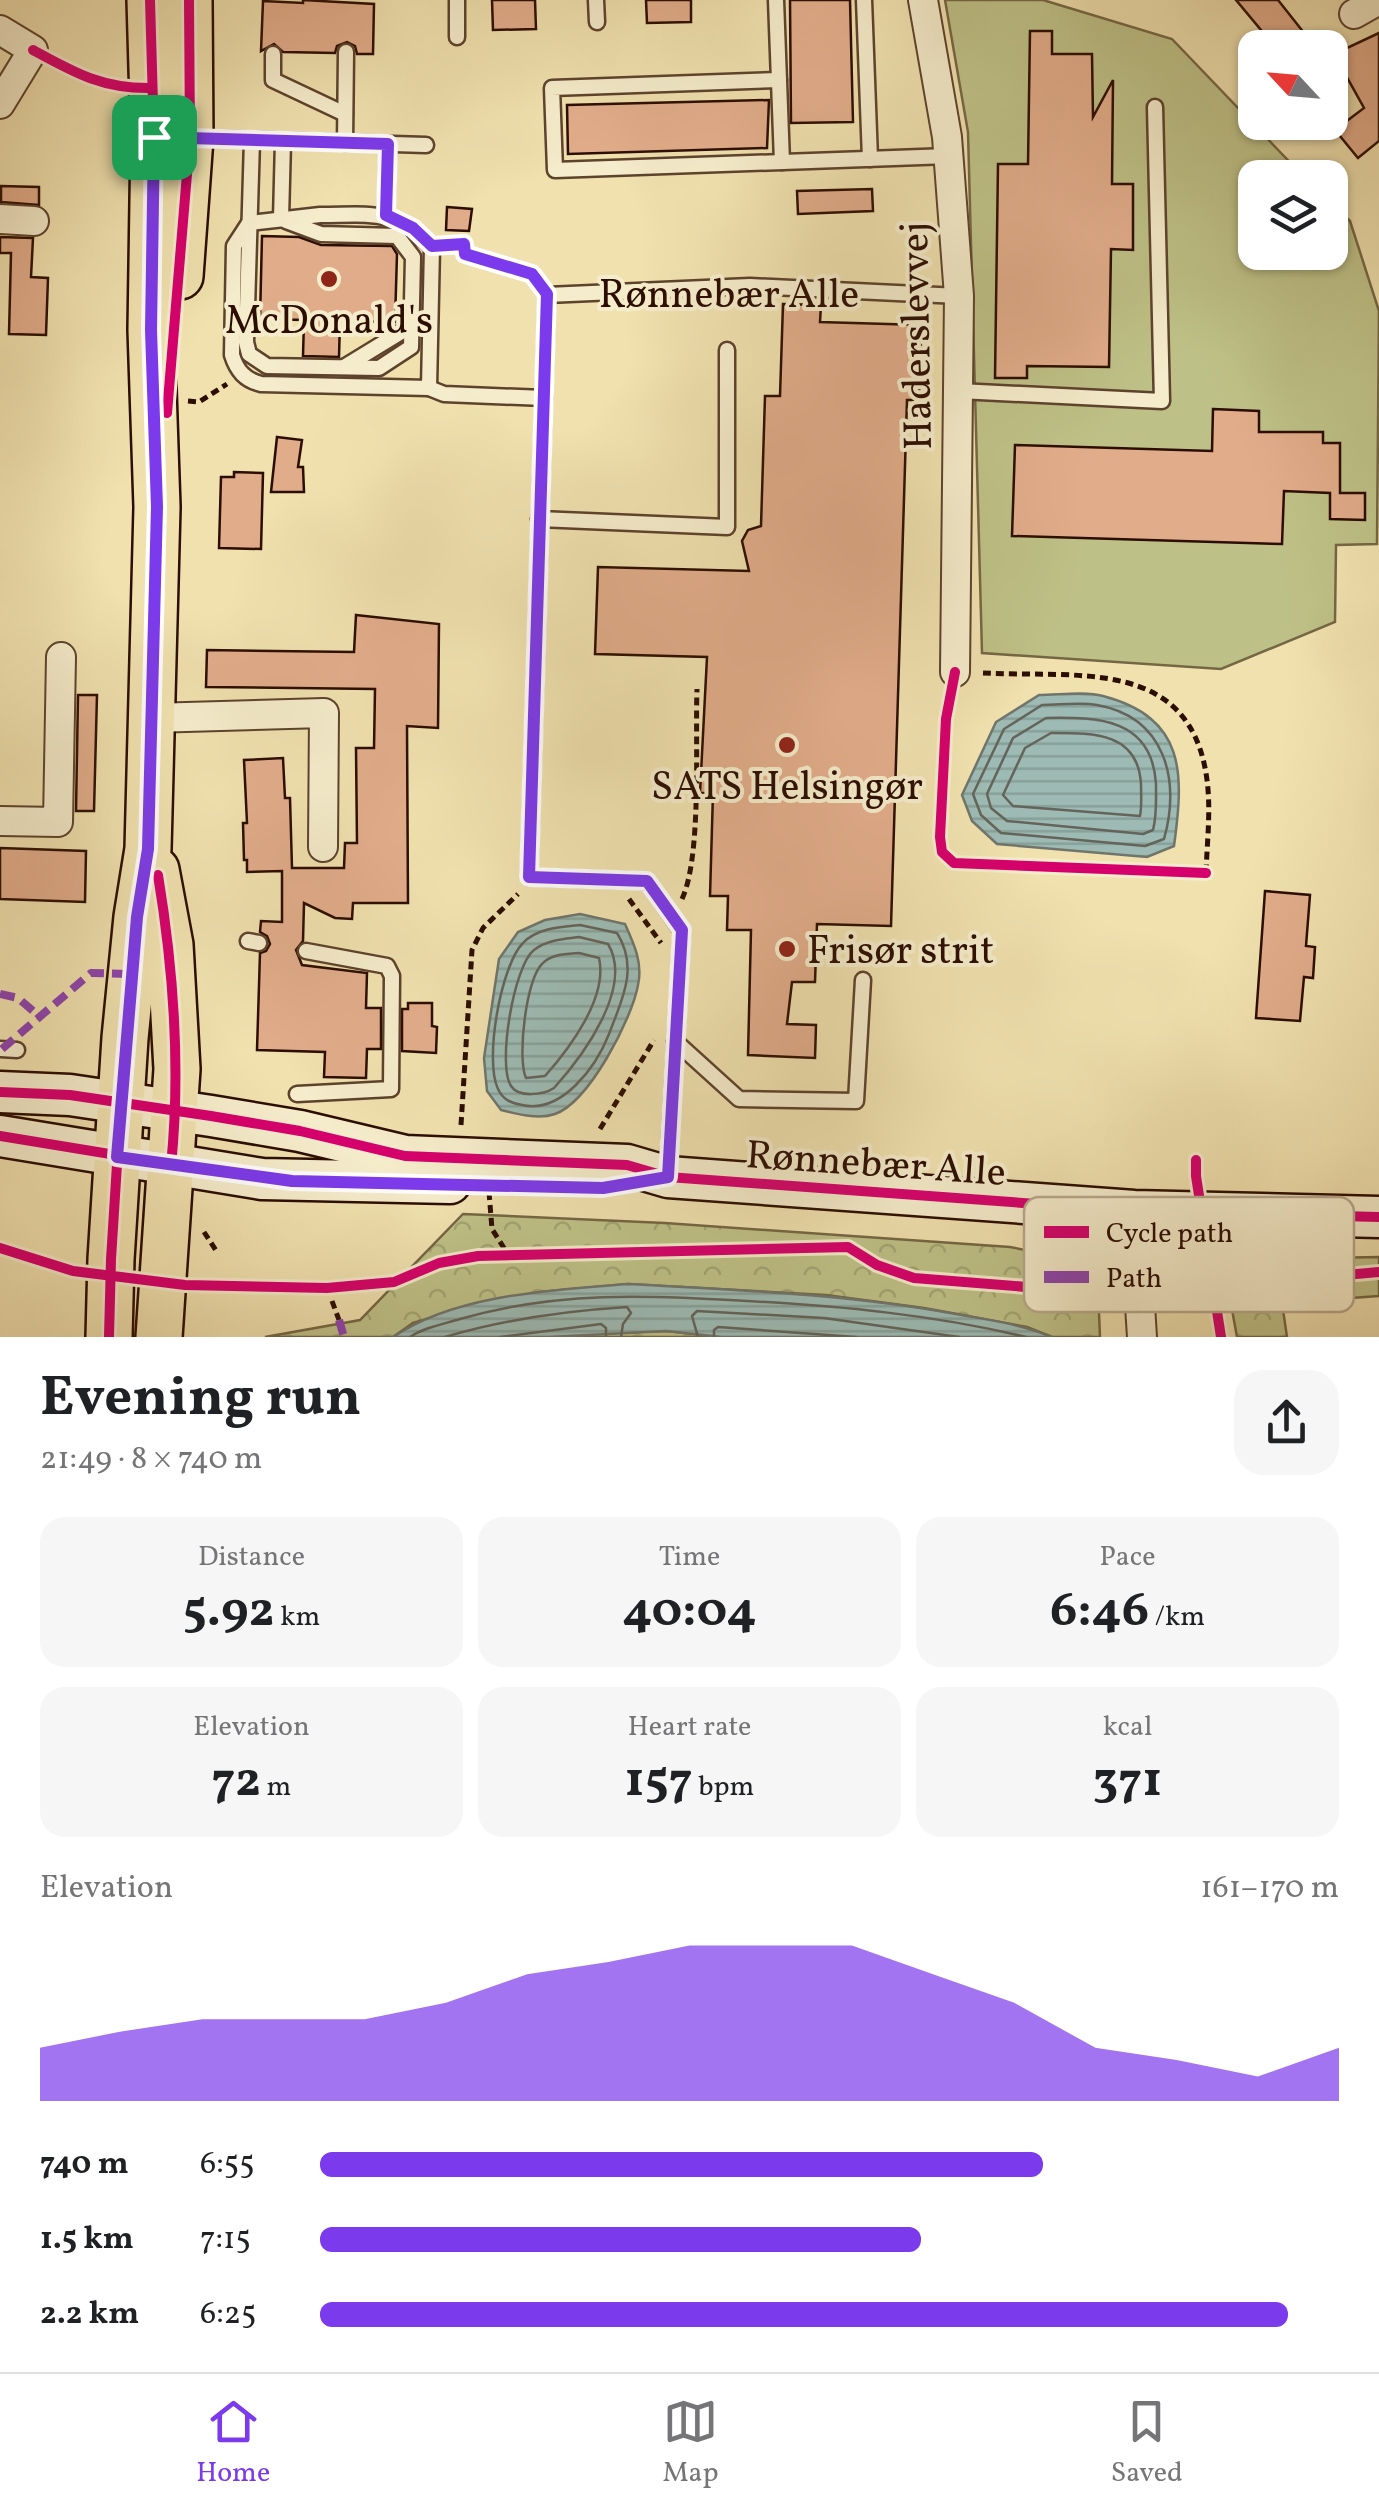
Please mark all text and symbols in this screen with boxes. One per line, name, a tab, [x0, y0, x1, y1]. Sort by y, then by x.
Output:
north arrow	[1238, 30, 1348, 140]
map controls	[1238, 30, 1348, 270]
pin	[112, 95, 197, 180]
icon: arrive	[127, 110, 182, 165]
button: layers	[1238, 160, 1348, 270]
street label: Haderslevvej	[889, 221, 949, 450]
marker: McDonald's	[318, 268, 340, 290]
street label: Rønnebær Alle	[599, 269, 859, 325]
place label: McDonald's	[225, 295, 433, 351]
marker: SATS Helsingør	[776, 734, 798, 756]
place label: SATS Helsingør	[651, 761, 923, 817]
place label: Frisør strit	[807, 925, 994, 981]
marker: Frisør strit	[776, 938, 798, 960]
street label: Rønnebær Alle	[744, 1129, 1007, 1203]
legend	[1024, 1197, 1354, 1312]
text: Cycle path	[1106, 1215, 1233, 1254]
text: Path	[1106, 1260, 1162, 1299]
text: Evening run	[40, 1362, 361, 1438]
button: share	[1234, 1370, 1339, 1475]
text: 21:49 · 8 × 740 m	[40, 1438, 262, 1482]
text: Distance	[198, 1538, 305, 1577]
text: Time	[659, 1538, 720, 1577]
text: Pace	[1099, 1538, 1156, 1577]
text: 5.92	[183, 1577, 275, 1647]
text: 40:04	[622, 1577, 757, 1647]
text: 6:46	[1050, 1577, 1149, 1647]
text: km	[275, 1598, 320, 1637]
text: /km	[1149, 1598, 1205, 1637]
text: Elevation	[193, 1708, 310, 1747]
text: Heart rate	[628, 1708, 751, 1747]
text: kcal	[1103, 1708, 1152, 1747]
text: 72	[212, 1747, 261, 1817]
text: 157	[625, 1747, 693, 1817]
text: 371	[1093, 1747, 1162, 1817]
text: m	[261, 1768, 291, 1807]
text: bpm	[693, 1768, 754, 1807]
text: Elevation	[40, 1867, 173, 1911]
text: 161–170 m	[1200, 1867, 1339, 1911]
text: 740 m	[40, 2143, 129, 2187]
text: 6:55	[200, 2143, 255, 2187]
text: 1.5 km	[40, 2218, 134, 2262]
text: 7:15	[200, 2218, 251, 2262]
text: 2.2 km	[40, 2293, 139, 2337]
text: 6:25	[200, 2293, 256, 2337]
tab: Home	[196, 2394, 270, 2493]
tab: Map	[662, 2394, 718, 2493]
tab: Saved	[1111, 2394, 1183, 2493]

